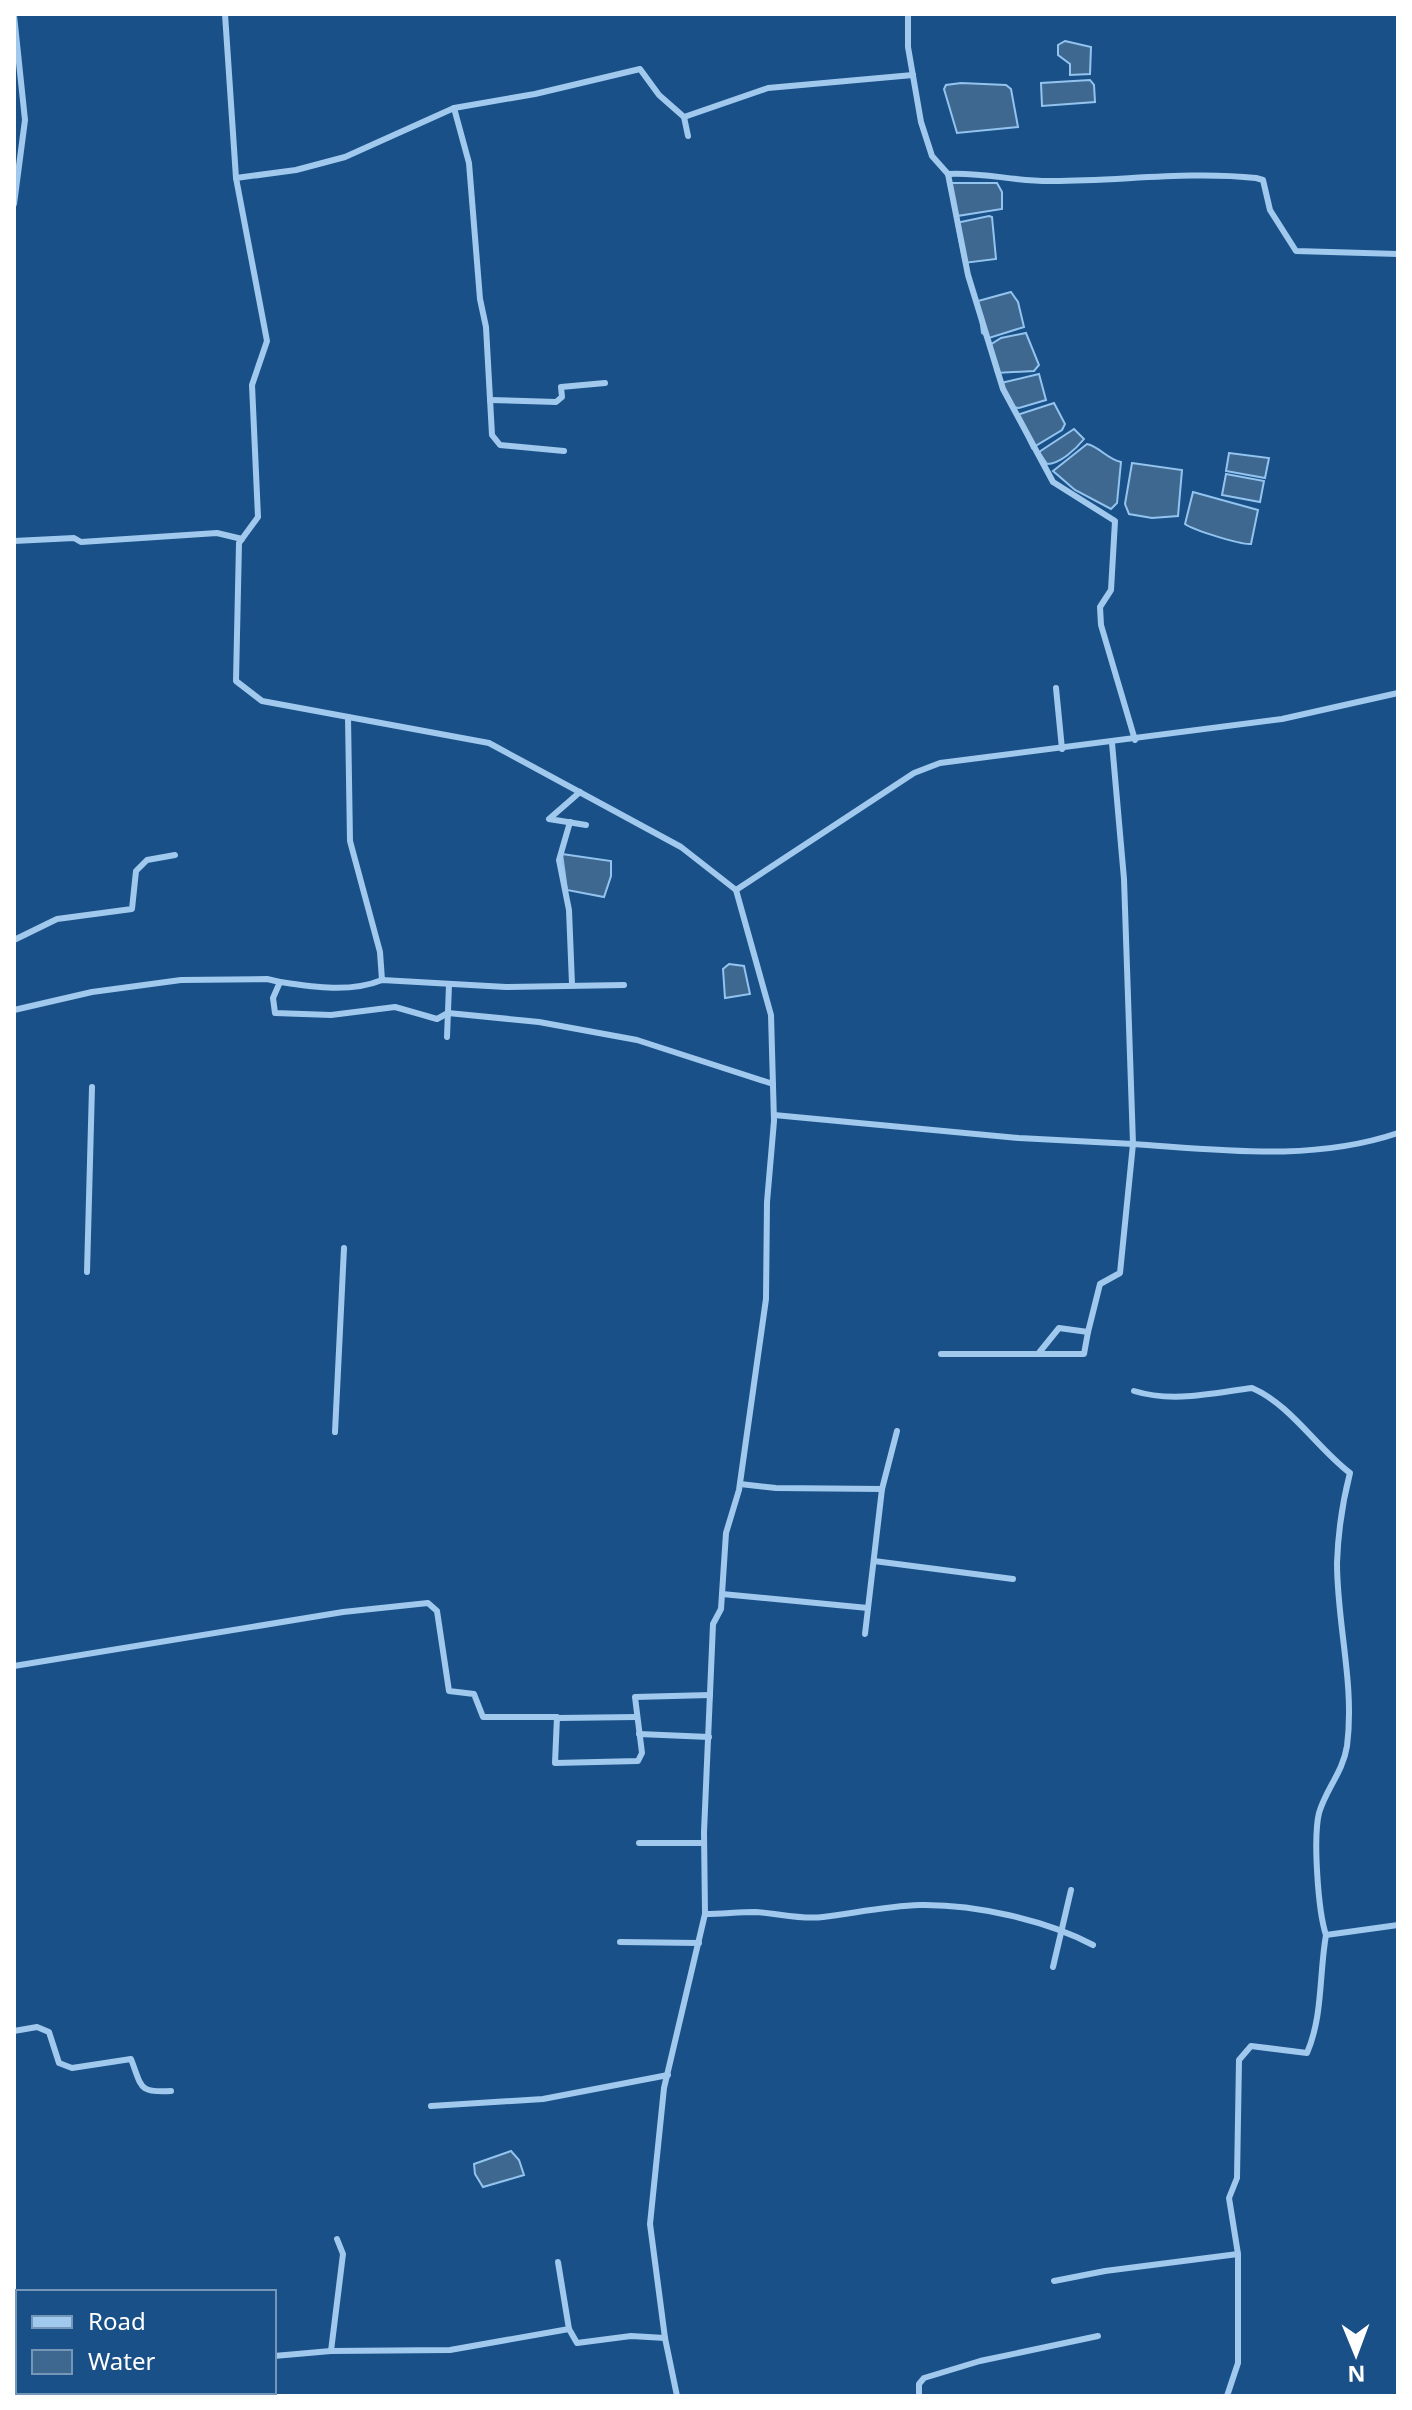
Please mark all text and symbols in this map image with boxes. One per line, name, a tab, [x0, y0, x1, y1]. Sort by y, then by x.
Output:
legend	[16, 2290, 276, 2394]
text: Road	[88, 2304, 146, 2337]
north arrow	[1316, 2314, 1396, 2394]
text: Water	[88, 2344, 156, 2377]
text: N	[1347, 2360, 1366, 2390]

